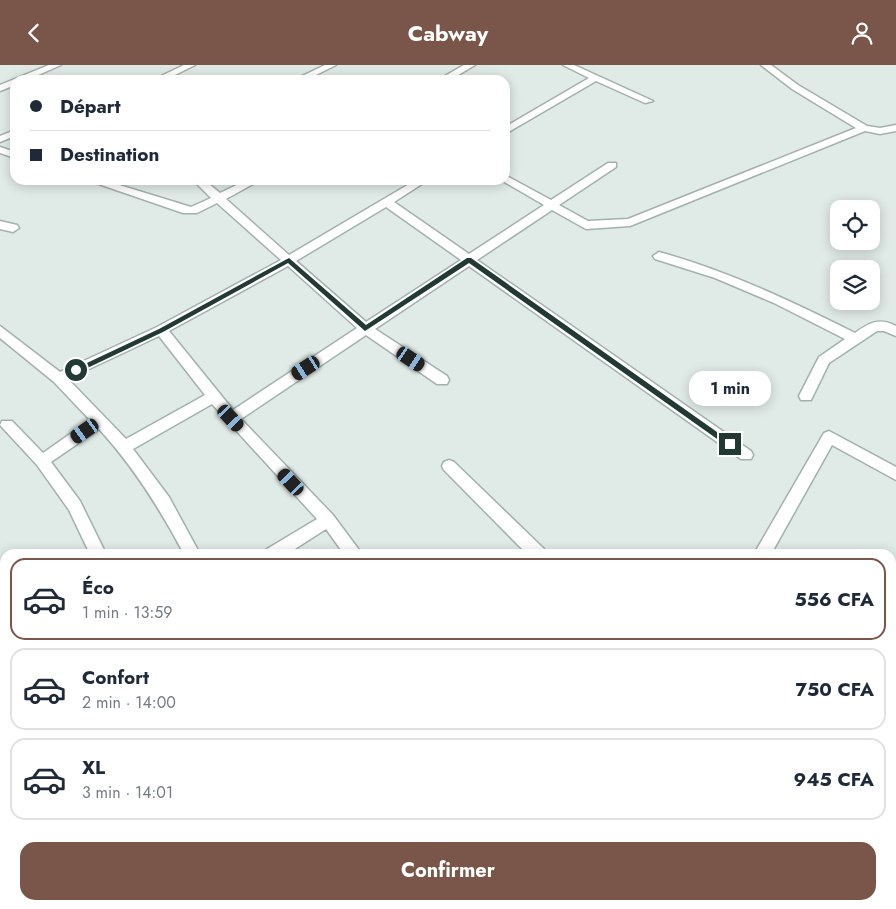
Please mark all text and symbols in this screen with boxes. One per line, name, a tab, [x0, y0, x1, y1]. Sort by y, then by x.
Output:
text: Cabway	[408, 17, 488, 49]
icon: back	[20, 19, 48, 47]
icon: person	[848, 19, 876, 47]
text: Départ	[60, 93, 121, 120]
text: Destination	[60, 141, 159, 168]
map controls	[830, 200, 880, 310]
button: locate	[830, 200, 880, 250]
button: layers	[830, 260, 880, 310]
car	[394, 344, 427, 374]
car	[289, 354, 322, 382]
route start	[65, 359, 87, 381]
callout: 1 min	[689, 371, 771, 407]
text: 1 min	[710, 377, 750, 400]
car	[215, 402, 246, 434]
car	[68, 416, 101, 446]
route end	[719, 433, 741, 455]
car	[275, 466, 306, 498]
text: Éco	[82, 574, 114, 601]
icon: car	[22, 577, 67, 622]
text: 556 CFA	[795, 586, 874, 613]
text: 1 min · 13:59	[82, 601, 172, 624]
text: Confort	[82, 664, 149, 691]
icon: car	[22, 667, 67, 712]
text: 750 CFA	[796, 676, 874, 703]
text: 2 min · 14:00	[82, 691, 176, 714]
text: XL	[82, 754, 105, 781]
icon: car	[22, 757, 67, 802]
text: 945 CFA	[794, 766, 874, 793]
text: 3 min · 14:01	[82, 781, 173, 804]
button: Confirmer	[20, 842, 876, 900]

